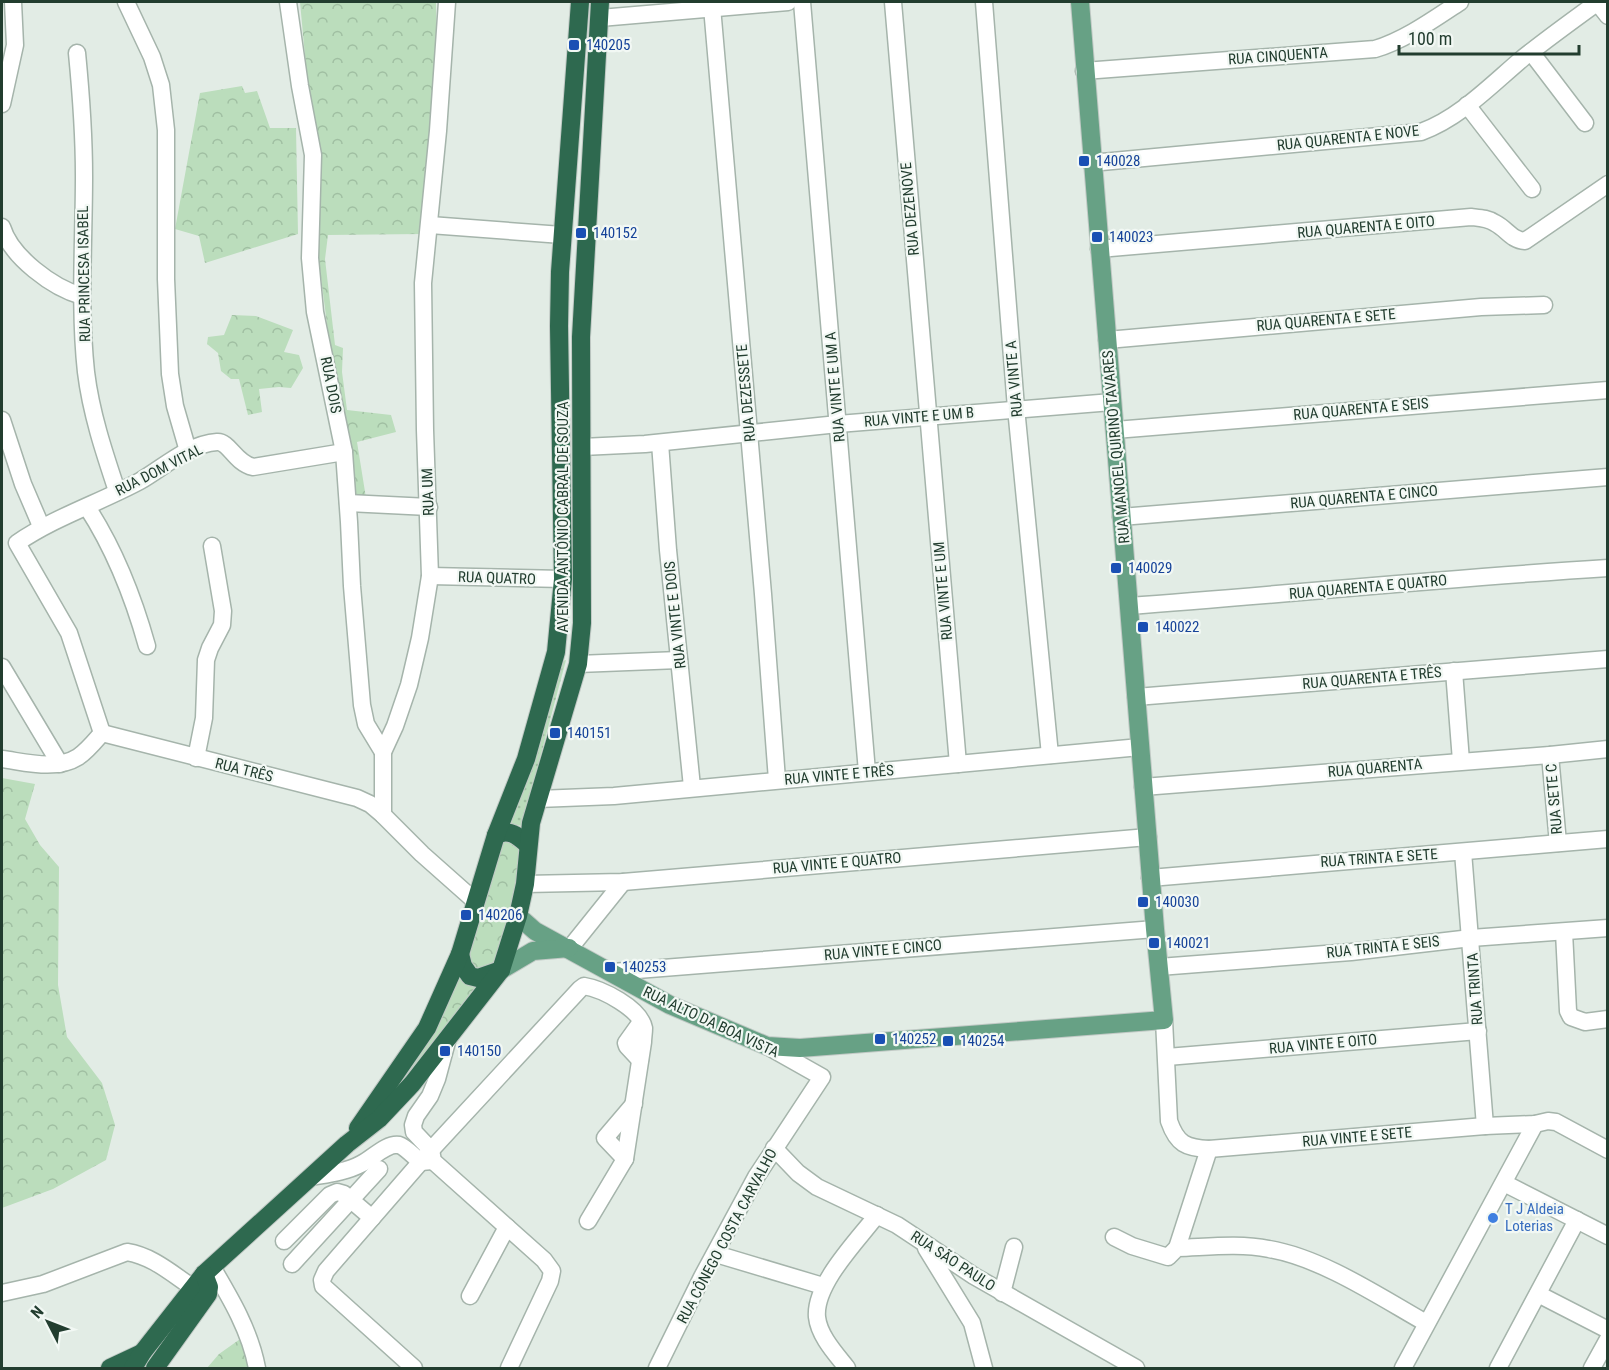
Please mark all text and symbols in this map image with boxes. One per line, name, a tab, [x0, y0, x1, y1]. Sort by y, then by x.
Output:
scale bar	[1399, 18, 1579, 56]
text: 100 m	[1408, 28, 1452, 49]
place label: 140205	[586, 36, 630, 54]
marker: 140205	[567, 38, 581, 52]
street label: RUA CINQUENTA	[1228, 44, 1329, 68]
street label: RUA QUARENTA E NOVE	[1276, 122, 1420, 154]
place label: 140028	[1096, 152, 1140, 170]
marker: 140028	[1077, 154, 1091, 168]
street label: RUA DEZENOVE	[897, 162, 923, 256]
street label: RUA PRINCESA ISABEL	[74, 206, 94, 342]
street label: RUA QUARENTA E OITO	[1296, 212, 1436, 242]
place label: 140152	[593, 224, 637, 242]
marker: 140152	[574, 226, 588, 240]
place label: 140023	[1109, 228, 1153, 246]
marker: 140023	[1090, 230, 1104, 244]
street label: RUA QUARENTA E SETE	[1256, 305, 1396, 335]
street label: RUA VINTE E UM A	[821, 331, 849, 443]
street label: RUA VINTE A	[1002, 340, 1026, 418]
street label: RUA DEZESSETE	[733, 343, 759, 443]
street label: RUA MANOEL QUIRINO TAVARES	[1099, 349, 1133, 544]
street label: RUA DOIS	[317, 355, 345, 415]
street label: RUA QUARENTA E SEIS	[1293, 394, 1430, 424]
street label: AVENIDA ANTÔNIO CABRAL DE SOUZA	[554, 401, 572, 633]
street label: RUA VINTE E UM B	[863, 403, 975, 431]
street label: RUA DOM VITAL	[112, 440, 206, 500]
street label: RUA UM	[418, 468, 438, 516]
street label: RUA QUARENTA E CINCO	[1289, 482, 1439, 512]
street label: RUA VINTE E UM	[930, 541, 956, 641]
place label: 140029	[1128, 559, 1172, 577]
street label: RUA VINTE E DOIS	[660, 560, 690, 670]
marker: 140029	[1109, 561, 1123, 575]
street label: RUA QUATRO	[458, 568, 536, 588]
street label: RUA QUARENTA E QUATRO	[1288, 571, 1448, 603]
place label: 140022	[1155, 618, 1199, 636]
marker: 140022	[1136, 620, 1150, 634]
street label: RUA QUARENTA E TRÊS	[1302, 663, 1443, 693]
place label: 140151	[567, 724, 611, 742]
marker: 140151	[548, 726, 562, 740]
street label: RUA TRÊS	[213, 754, 275, 786]
street label: RUA QUARENTA	[1327, 755, 1423, 781]
street label: RUA VINTE E TRÊS	[783, 761, 895, 789]
street label: RUA SETE C	[1542, 763, 1566, 835]
street label: RUA TRINTA E SETE	[1320, 845, 1438, 871]
street label: RUA VINTE E QUATRO	[772, 848, 902, 878]
place label: 140030	[1155, 893, 1199, 911]
marker: 140030	[1136, 895, 1150, 909]
place label: 140206	[478, 906, 522, 924]
marker: 140206	[459, 908, 473, 922]
street label: RUA TRINTA E SEIS	[1326, 932, 1441, 962]
place label: 140021	[1166, 934, 1210, 952]
street label: RUA VINTE E CINCO	[823, 936, 943, 964]
marker: 140021	[1147, 936, 1161, 950]
street label: RUA TRINTA	[1463, 952, 1487, 1026]
place label: 140253	[622, 958, 666, 976]
marker: 140253	[603, 960, 617, 974]
street label: RUA ALTO DA BOA VISTA	[640, 983, 782, 1061]
place label: 140252	[892, 1030, 936, 1048]
street label: RUA VINTE E OITO	[1268, 1030, 1378, 1058]
marker: 140252	[873, 1032, 887, 1046]
place label: 140254	[960, 1032, 1004, 1050]
marker: 140254	[941, 1034, 955, 1048]
place label: 140150	[457, 1042, 501, 1060]
marker: 140150	[438, 1044, 452, 1058]
street label: RUA VINTE E SETE	[1302, 1123, 1412, 1151]
street label: RUA CÔNEGO COSTA CARVALHO	[673, 1145, 781, 1327]
place label: T J Aldeia Loterias	[1505, 1200, 1564, 1235]
marker: T J Aldeia Loterias	[1486, 1211, 1500, 1225]
street label: RUA SÃO PAULO	[907, 1227, 999, 1295]
north arrow	[18, 1292, 78, 1352]
text: N	[27, 1302, 48, 1322]

